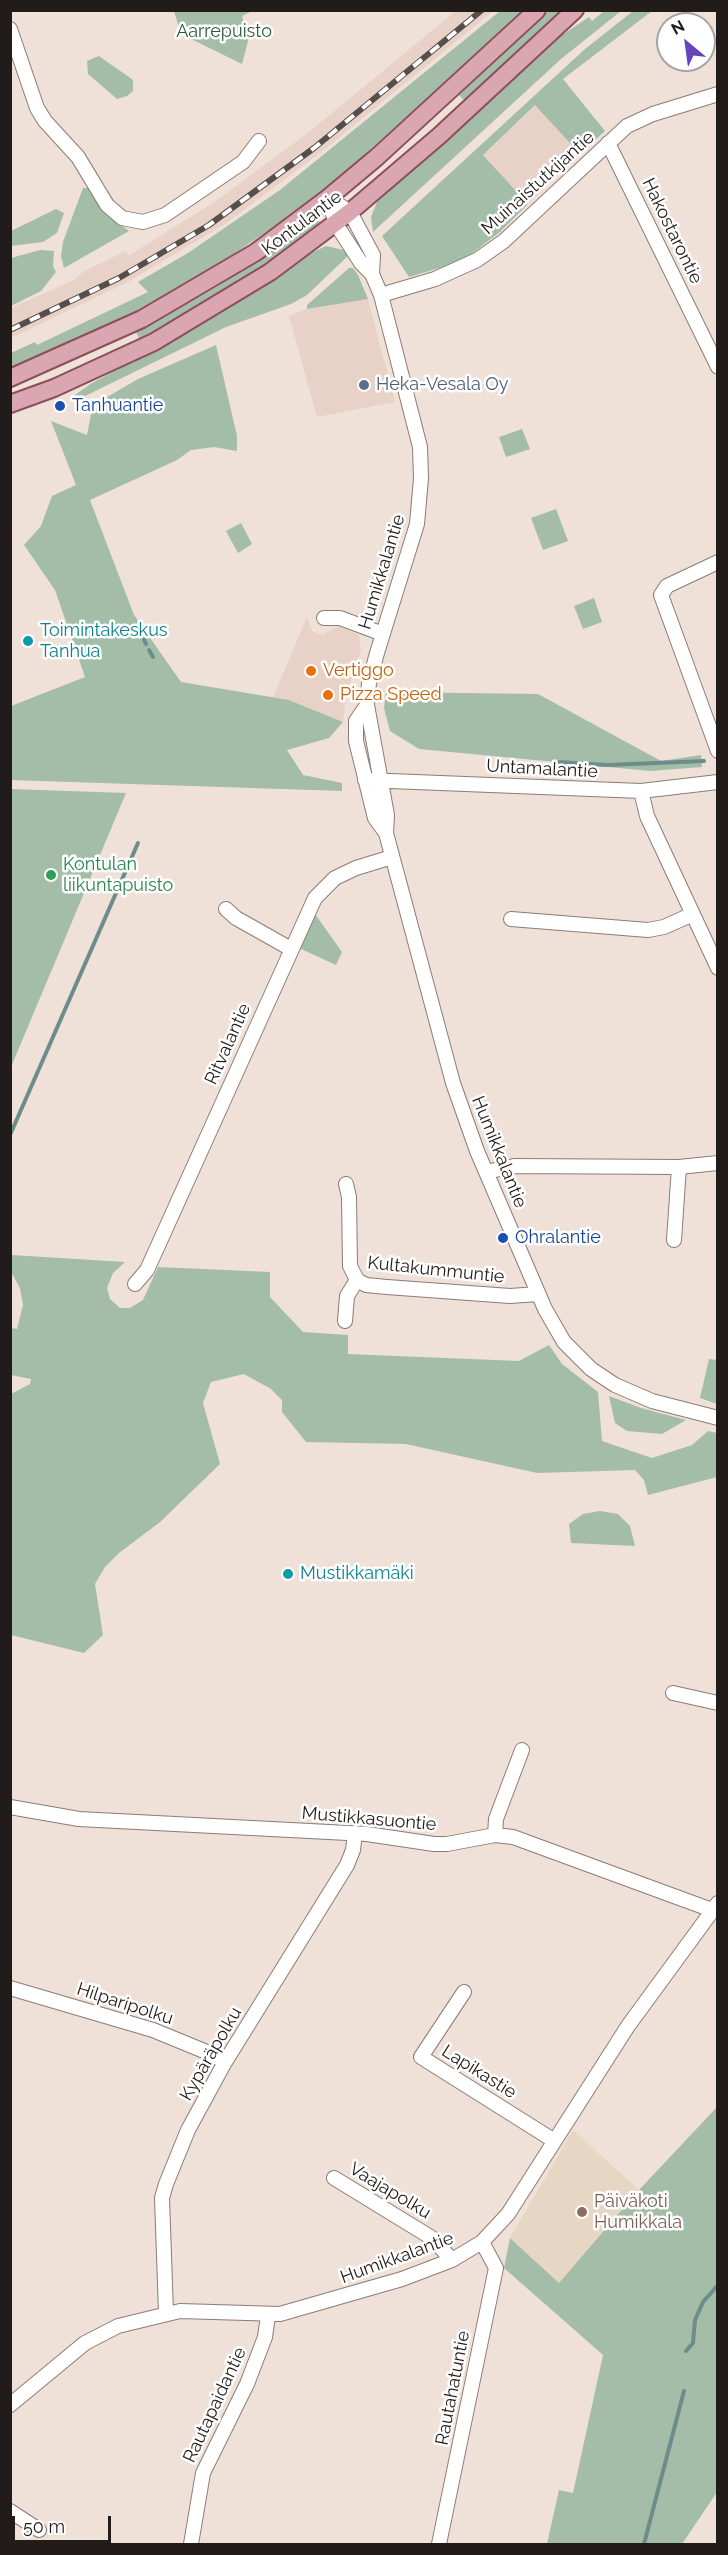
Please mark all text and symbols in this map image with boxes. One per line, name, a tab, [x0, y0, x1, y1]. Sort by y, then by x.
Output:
north arrow	[656, 12, 716, 72]
text: N	[668, 16, 688, 39]
park label: Aarrepuisto	[176, 21, 272, 43]
street label: Muinaistutkijantie	[477, 127, 599, 239]
street label: Hakostarontie	[637, 175, 707, 287]
street label: Kontulantie	[258, 186, 346, 260]
place label: Heka-Vesala Oy	[376, 374, 509, 396]
marker: Heka-Vesala Oy	[357, 378, 371, 392]
place label: Tanhuantie	[72, 395, 163, 417]
marker: Tanhuantie	[53, 399, 67, 413]
street label: Humikkalantie	[354, 512, 410, 632]
place label: Toimintakeskus Tanhua	[40, 620, 168, 662]
marker: Toimintakeskus Tanhua	[21, 634, 35, 648]
place label: Vertiggo	[323, 660, 394, 682]
marker: Vertiggo	[304, 664, 318, 678]
place label: Pizza Speed	[340, 684, 442, 706]
marker: Pizza Speed	[321, 688, 335, 702]
street label: Untamalantie	[486, 755, 598, 783]
place label: Kontulan liikuntapuisto	[63, 854, 173, 896]
marker: Kontulan liikuntapuisto	[44, 868, 58, 882]
street label: Ritvalantie	[201, 1000, 255, 1088]
street label: Humikkalantie	[467, 1093, 531, 1211]
place label: Ohralantie	[515, 1227, 601, 1249]
marker: Ohralantie	[496, 1231, 510, 1245]
street label: Kultakummuntie	[366, 1252, 506, 1288]
place label: Mustikkamäki	[300, 1563, 414, 1585]
marker: Mustikkamäki	[281, 1567, 295, 1581]
street label: Mustikkasuontie	[301, 1802, 437, 1836]
street label: Hilparipolku	[74, 1978, 176, 2030]
street label: Kypäräpolku	[175, 2003, 247, 2105]
street label: Lapikastie	[438, 2041, 520, 2103]
street label: Vaajapolku	[345, 2158, 435, 2224]
place label: Päiväkoti Humikkala	[594, 2191, 682, 2234]
marker: Päiväkoti Humikkala	[575, 2205, 589, 2219]
street label: Humikkalantie	[337, 2228, 457, 2288]
street label: Rautahatuntie	[431, 2329, 475, 2447]
street label: Rautapaidantie	[179, 2344, 251, 2466]
scale bar	[15, 2504, 114, 2542]
text: 50 m	[23, 2516, 65, 2537]

